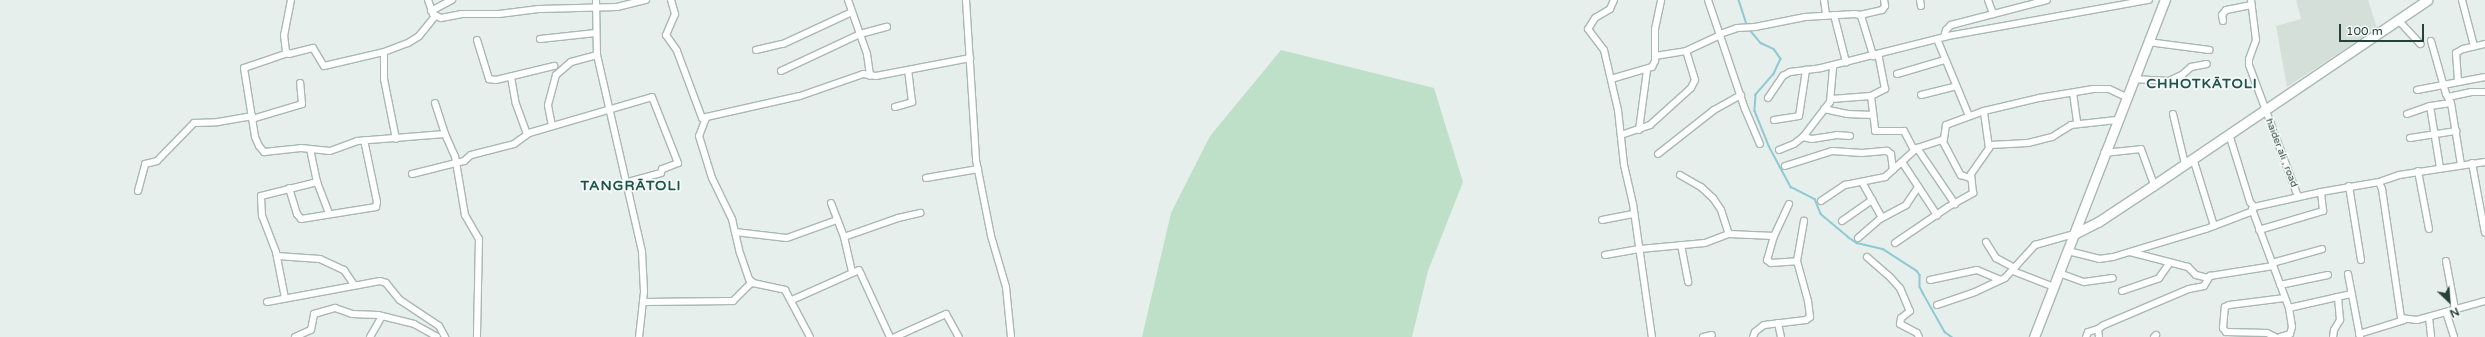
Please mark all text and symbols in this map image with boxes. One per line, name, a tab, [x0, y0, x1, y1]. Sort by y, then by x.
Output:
scale bar	[2341, 16, 2426, 42]
text: 100 m	[2346, 24, 2383, 38]
district label: CHHOTKĀTOLI	[2146, 76, 2258, 92]
street label: haider ali , road	[2262, 117, 2300, 189]
district label: TANGRĀTOLI	[580, 178, 682, 194]
north arrow	[2429, 281, 2469, 321]
text: N	[2448, 305, 2461, 320]

